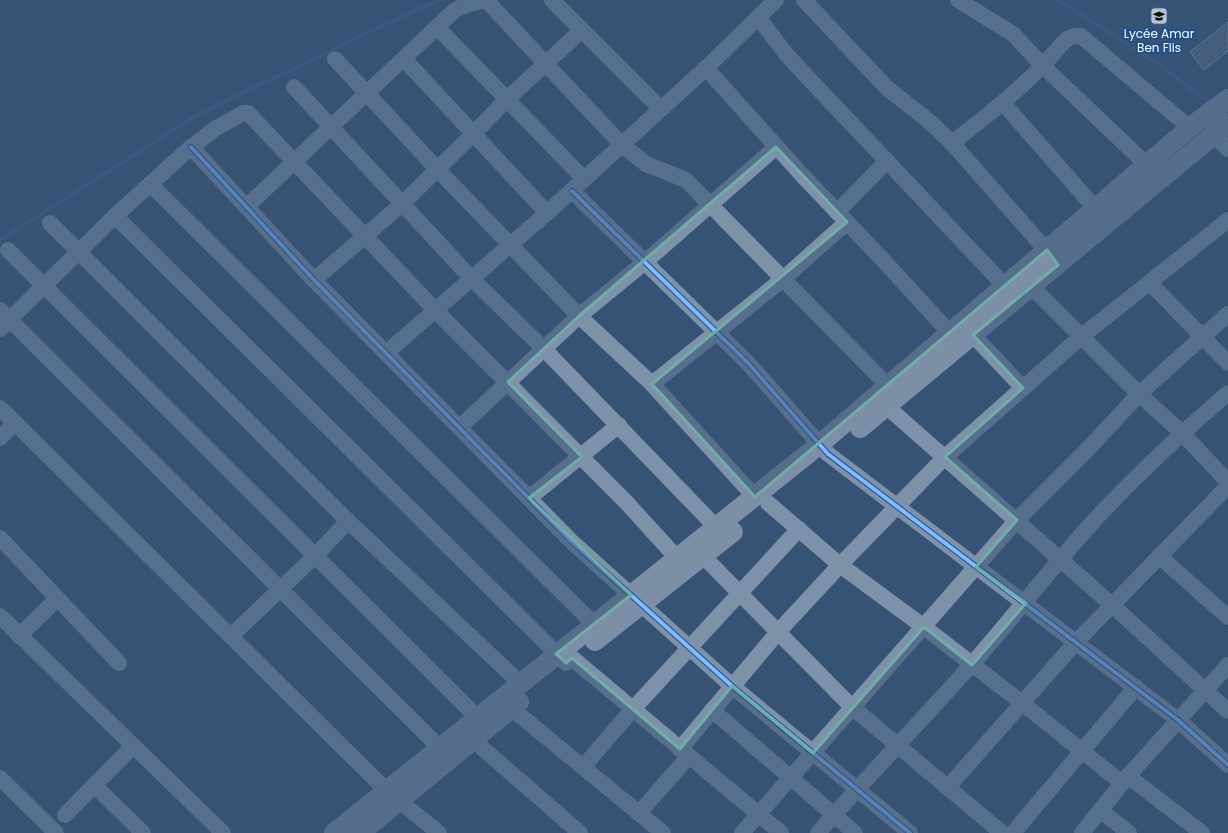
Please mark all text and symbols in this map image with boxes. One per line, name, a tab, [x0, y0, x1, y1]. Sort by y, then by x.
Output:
school or university icon: Lycée Amar Ben Flis	[1149, 6, 1169, 26]
place label: Lycée Amar Ben Flis	[1124, 25, 1195, 56]

